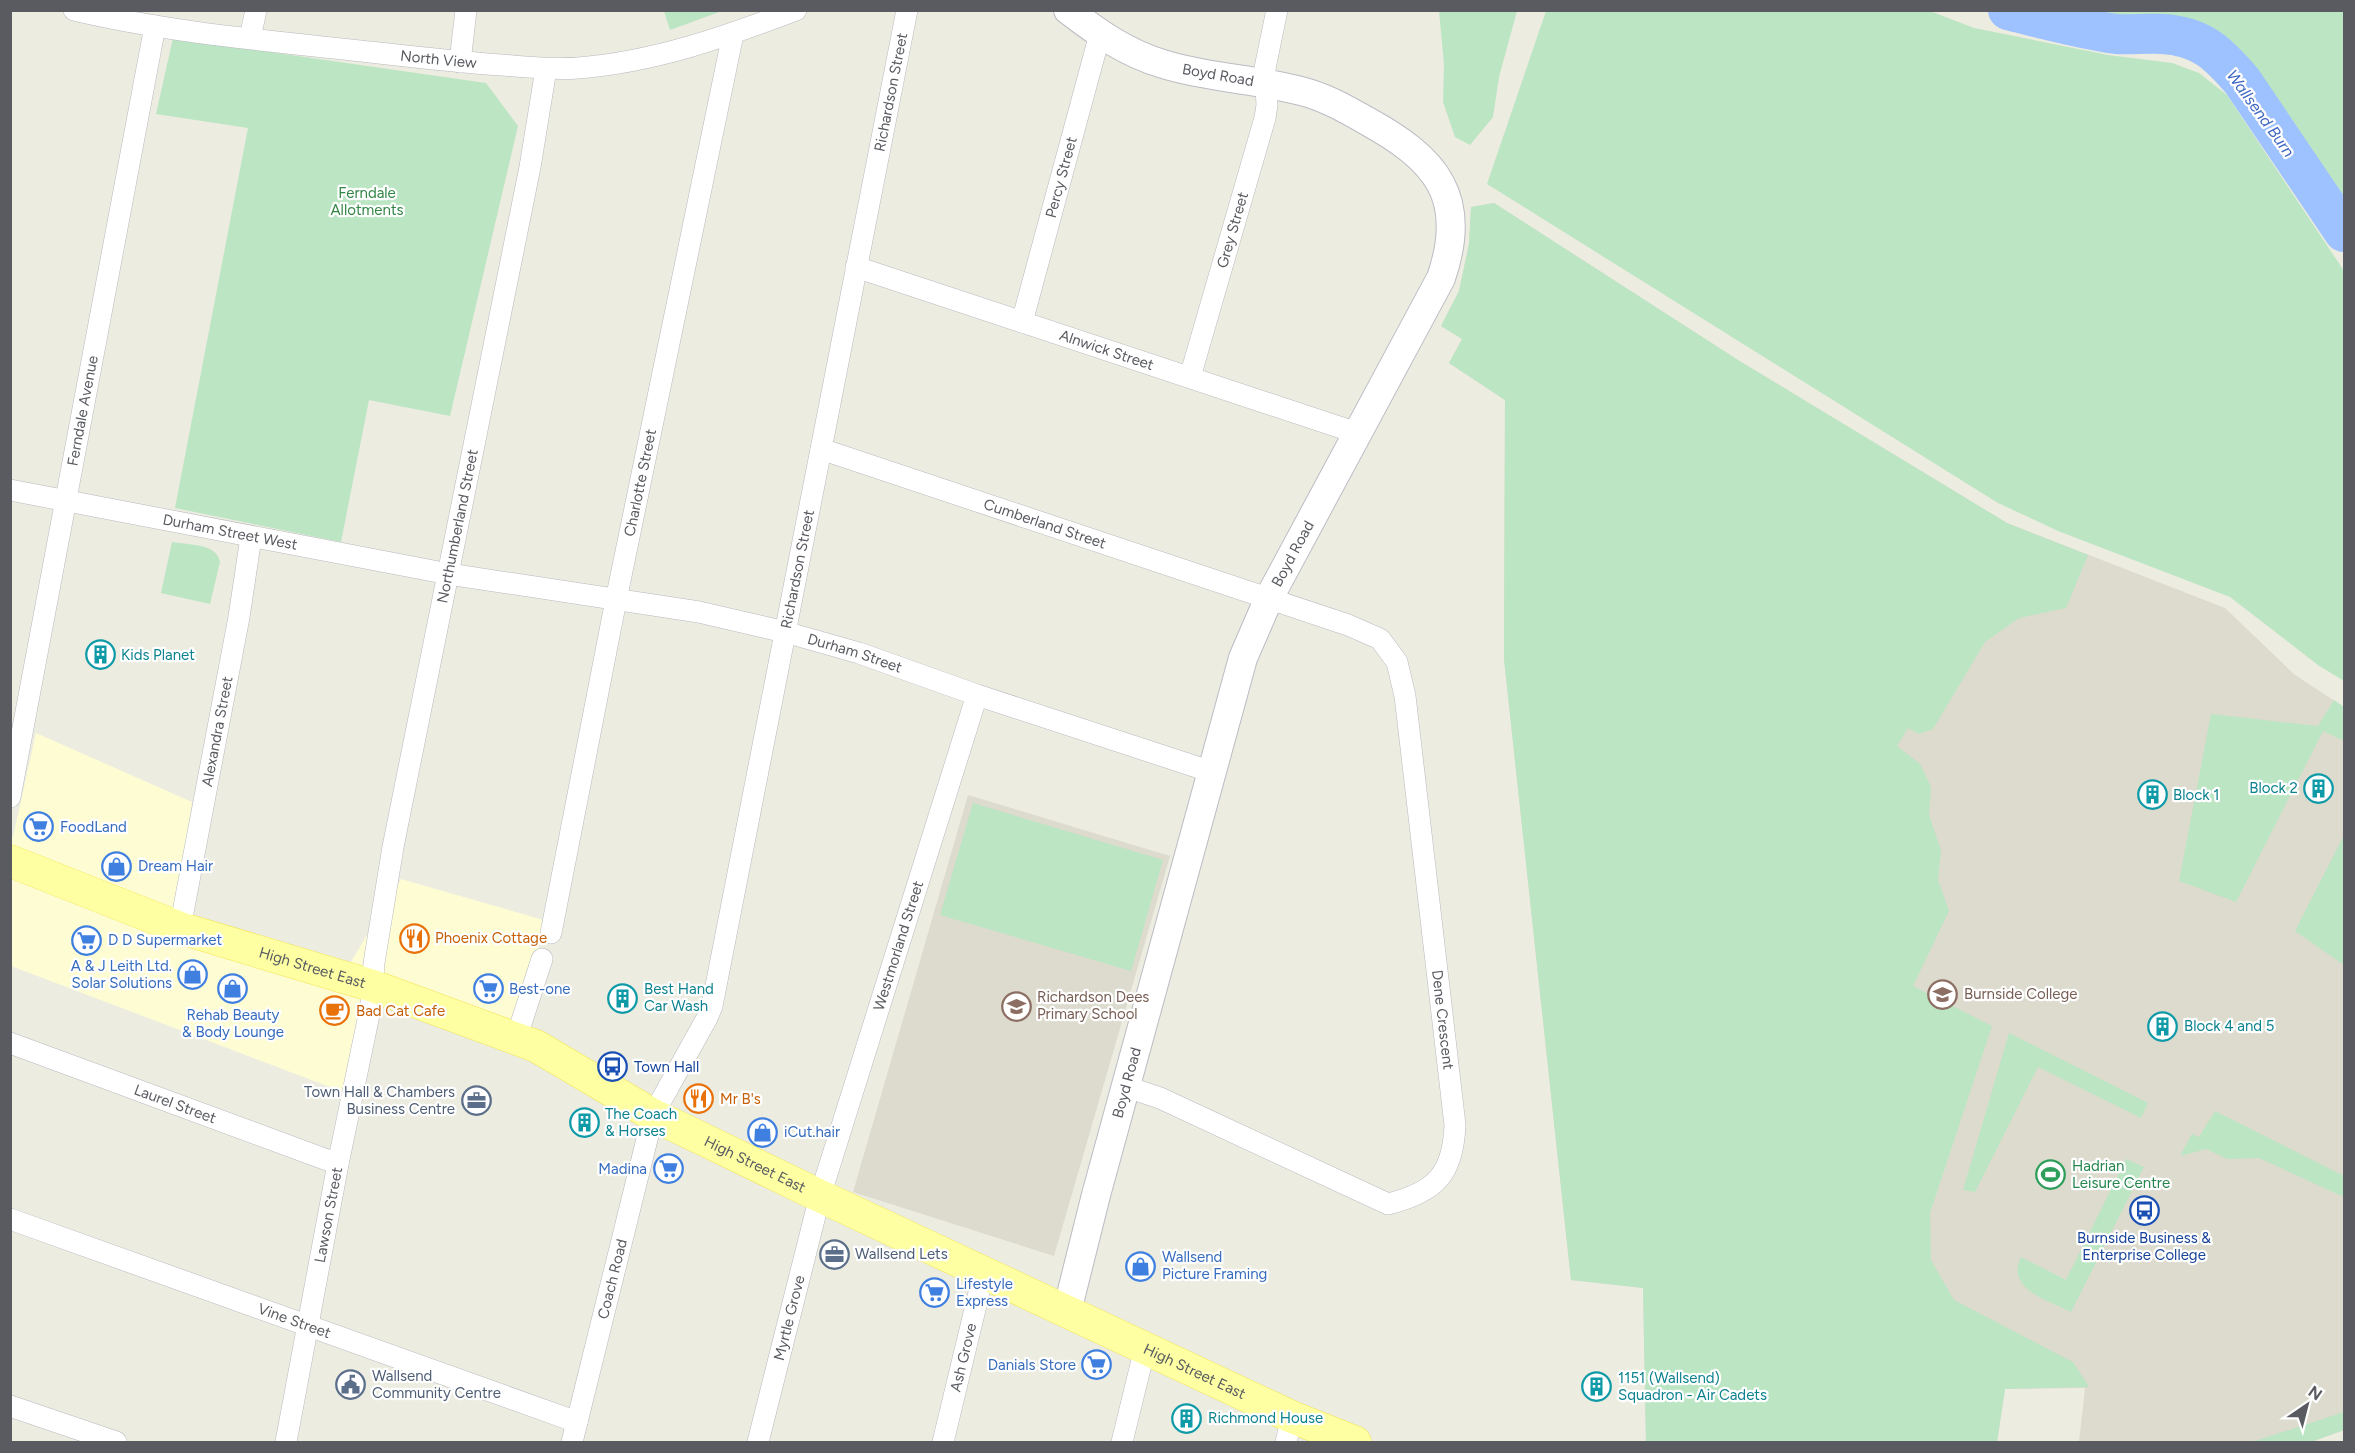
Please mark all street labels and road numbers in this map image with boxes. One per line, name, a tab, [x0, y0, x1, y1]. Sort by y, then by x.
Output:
street label: Richardson Street	[870, 31, 911, 153]
street label: North View	[399, 46, 478, 72]
street label: Boyd Road	[1181, 60, 1255, 90]
street label: Percy Street	[1042, 134, 1081, 220]
street label: Grey Street	[1213, 190, 1252, 270]
street label: Alnwick Street	[1057, 326, 1156, 374]
street label: Ferndale Avenue	[63, 354, 102, 468]
street label: Charlotte Street	[620, 427, 660, 538]
street label: Northumberland Street	[433, 447, 482, 605]
street label: Cumberland Street	[981, 495, 1109, 553]
street label: Richardson Street	[777, 508, 818, 630]
street label: Durham Street West	[161, 510, 299, 554]
street label: Boyd Road	[1268, 518, 1318, 590]
street label: Durham Street	[805, 630, 905, 677]
street label: Alexandra Street	[198, 674, 237, 788]
street label: Westmorland Street	[870, 878, 927, 1013]
street label: High Street East	[257, 943, 368, 992]
street label: Dene Crescent	[1428, 969, 1458, 1071]
street label: Boyd Road	[1108, 1045, 1145, 1120]
street label: Laurel Street	[132, 1081, 219, 1127]
street label: High Street East	[701, 1132, 809, 1197]
street label: Lawson Street	[311, 1165, 346, 1264]
street label: Coach Road	[594, 1237, 631, 1321]
street label: Myrtle Grove	[770, 1273, 809, 1362]
street label: Vine Street	[255, 1299, 334, 1342]
street label: Ash Grove	[946, 1321, 980, 1394]
street label: High Street East	[1141, 1340, 1249, 1403]

